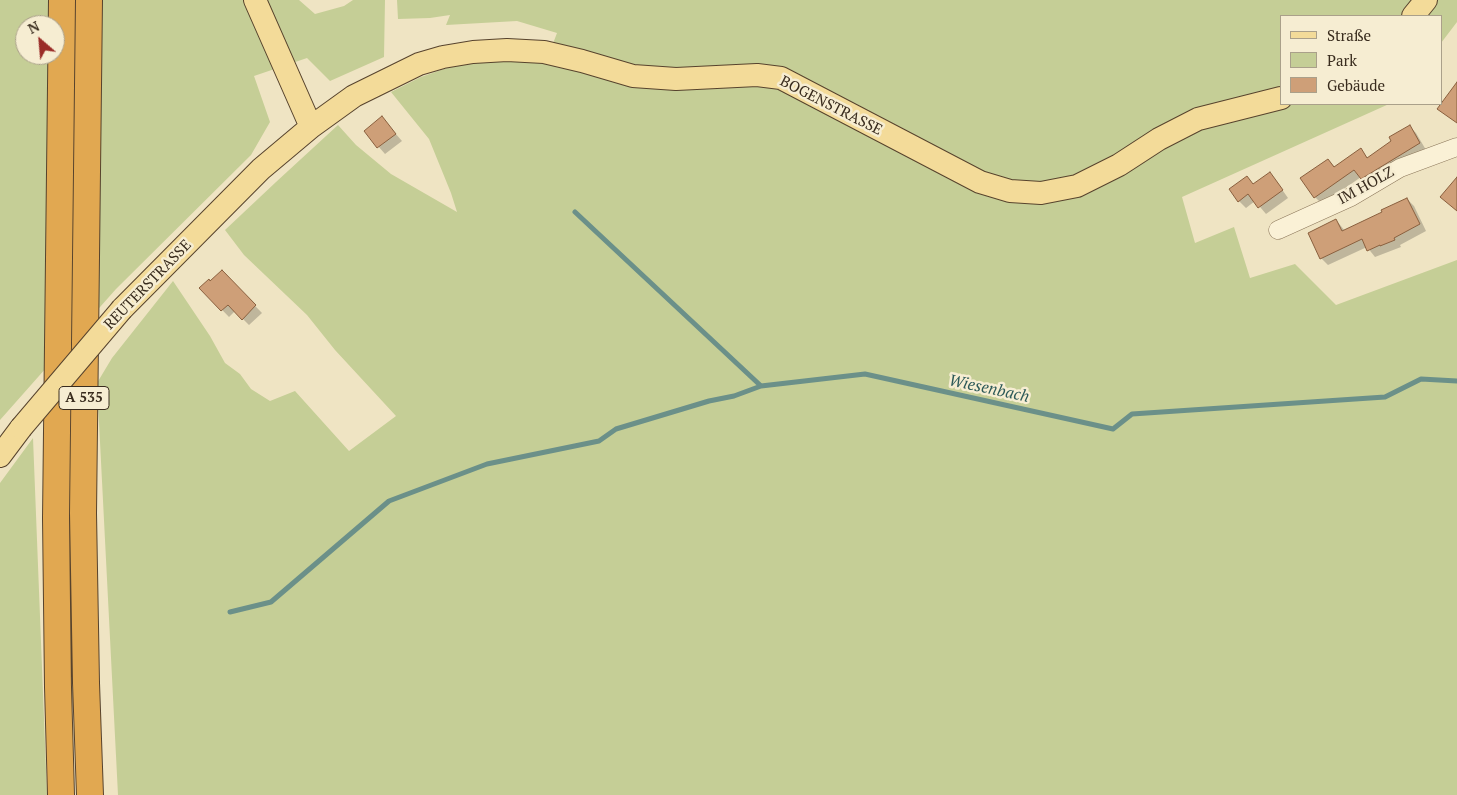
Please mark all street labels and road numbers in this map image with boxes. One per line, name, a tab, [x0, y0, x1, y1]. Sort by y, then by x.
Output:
street label: BOGENSTRASSE	[777, 72, 885, 140]
street label: IM HOLZ	[1335, 163, 1397, 209]
street label: REUTERSTRASSE	[101, 236, 195, 334]
road number: A 535	[59, 386, 109, 409]

